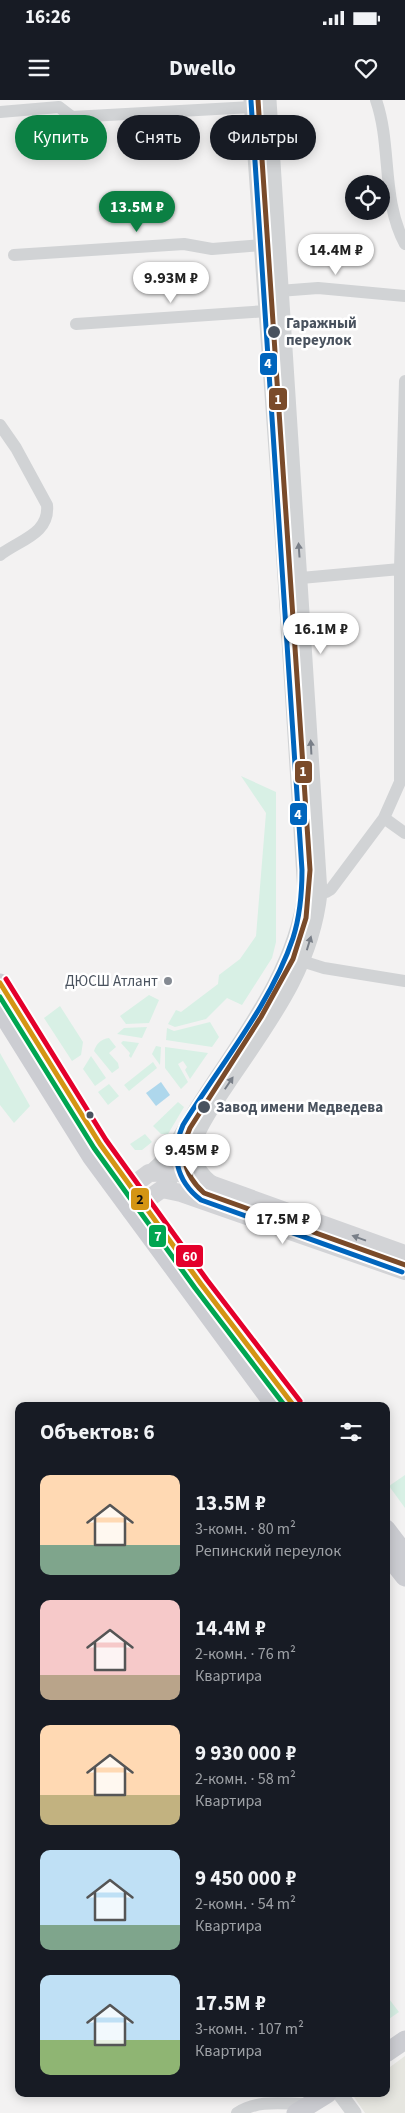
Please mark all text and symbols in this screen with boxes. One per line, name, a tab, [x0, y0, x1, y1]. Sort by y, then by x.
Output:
text: 16:26	[25, 4, 71, 31]
text: Dwello	[169, 52, 236, 84]
icon: menu	[25, 54, 53, 82]
icon: heart	[352, 54, 380, 82]
chip: Купить	[15, 115, 107, 160]
chip: Снять	[117, 115, 200, 160]
chip: Фильтры	[210, 115, 316, 160]
map controls	[345, 175, 390, 220]
button: locate	[345, 175, 390, 220]
pin: 13.5M ₽	[91, 190, 183, 233]
text: 13.5M ₽	[110, 196, 164, 218]
pin: 14.4M ₽	[290, 234, 382, 276]
text: 14.4M ₽	[309, 239, 363, 261]
pin: 9.93M ₽	[125, 262, 217, 304]
text: 9.93M ₽	[144, 267, 198, 289]
place label: Гаражный переулок	[286, 313, 357, 351]
marker: Гаражный переулок	[266, 324, 282, 340]
line badge: 4	[259, 352, 278, 376]
text: 4	[264, 354, 272, 374]
line badge: 1	[268, 387, 288, 411]
text: 1	[274, 390, 282, 410]
one-way arrow	[295, 542, 303, 558]
pin: 16.1M ₽	[275, 612, 367, 655]
text: 16.1M ₽	[294, 618, 348, 640]
one-way arrow	[307, 739, 315, 755]
line badge: 1	[294, 760, 313, 784]
text: 1	[299, 762, 307, 782]
line badge: 4	[289, 802, 308, 826]
text: 4	[294, 805, 302, 825]
one-way arrow	[306, 935, 314, 950]
place label: ДЮСШ Атлант	[65, 971, 158, 992]
marker: ДЮСШ Атлант	[162, 975, 174, 987]
one-way arrow	[224, 1076, 234, 1090]
place label: Завод имени Медведева	[216, 1097, 383, 1118]
marker: Завод имени Медведева	[196, 1099, 212, 1115]
unlabelled marker	[85, 1110, 95, 1120]
pin: 9.45M ₽	[146, 1134, 238, 1176]
text: 9.45M ₽	[165, 1139, 219, 1161]
line badge: 2	[130, 1187, 150, 1211]
text: 2	[136, 1190, 144, 1210]
pin: 17.5M ₽	[237, 1202, 329, 1245]
text: 17.5M ₽	[256, 1208, 310, 1230]
line badge: 7	[148, 1224, 167, 1248]
text: 7	[154, 1227, 162, 1247]
one-way arrow	[351, 1234, 366, 1242]
line badge: 60	[175, 1244, 204, 1268]
text: 60	[183, 1247, 197, 1267]
text: Объектов: 6	[40, 1417, 155, 1447]
icon: filters	[337, 1418, 365, 1446]
text: 13.5M ₽	[195, 1488, 266, 1518]
icon: home	[80, 1495, 140, 1555]
text: 3-комн. · 80 m²	[195, 1518, 296, 1540]
text: Репинский переулок	[195, 1540, 341, 1562]
text: 14.4M ₽	[195, 1613, 266, 1643]
icon: home	[80, 1620, 140, 1680]
text: 2-комн. · 76 m²	[195, 1643, 296, 1665]
text: Квартира	[195, 1665, 262, 1687]
text: 9 930 000 ₽	[195, 1738, 296, 1768]
icon: home	[80, 1745, 140, 1805]
text: 2-комн. · 58 m²	[195, 1768, 296, 1790]
text: Квартира	[195, 1790, 262, 1812]
text: 9 450 000 ₽	[195, 1863, 296, 1893]
icon: home	[80, 1870, 140, 1930]
text: 2-комн. · 54 m²	[195, 1893, 296, 1915]
text: Квартира	[195, 1915, 262, 1937]
text: 17.5M ₽	[195, 1988, 266, 2018]
icon: home	[80, 1995, 140, 2055]
text: 3-комн. · 107 m²	[195, 2018, 304, 2040]
text: Квартира	[195, 2040, 262, 2062]

